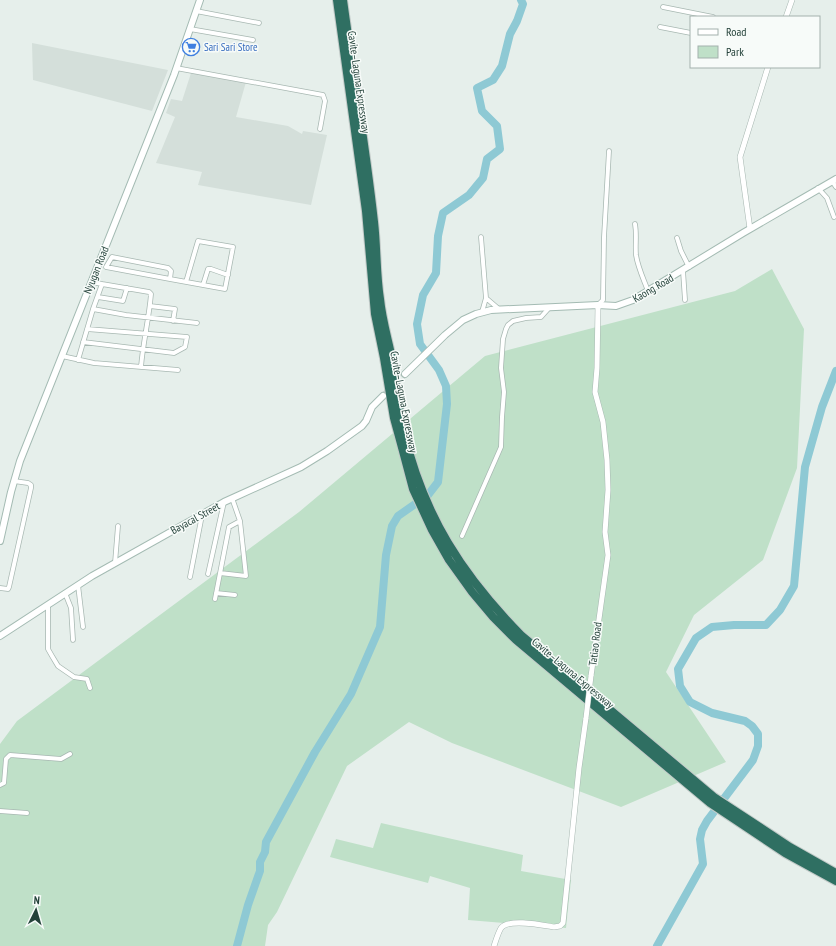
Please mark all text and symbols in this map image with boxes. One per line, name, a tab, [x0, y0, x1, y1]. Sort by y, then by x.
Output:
legend	[690, 16, 820, 68]
text: Road	[726, 24, 746, 39]
street label: Cavite–Laguna Expressway	[345, 30, 373, 135]
supermarket icon: Sari Sari Store	[181, 37, 201, 57]
place label: Sari Sari Store	[204, 40, 258, 54]
text: Park	[726, 44, 744, 59]
street label: Nyugan Road	[80, 244, 112, 296]
street label: Kaong Road	[630, 271, 676, 305]
street label: Cavite–Laguna Expressway	[387, 350, 421, 455]
street label: Bayacal Street	[168, 499, 222, 537]
street label: Tatiao Road	[585, 621, 605, 667]
street label: Cavite–Laguna Expressway	[529, 634, 618, 712]
north arrow	[16, 890, 56, 930]
text: N	[33, 893, 40, 907]

